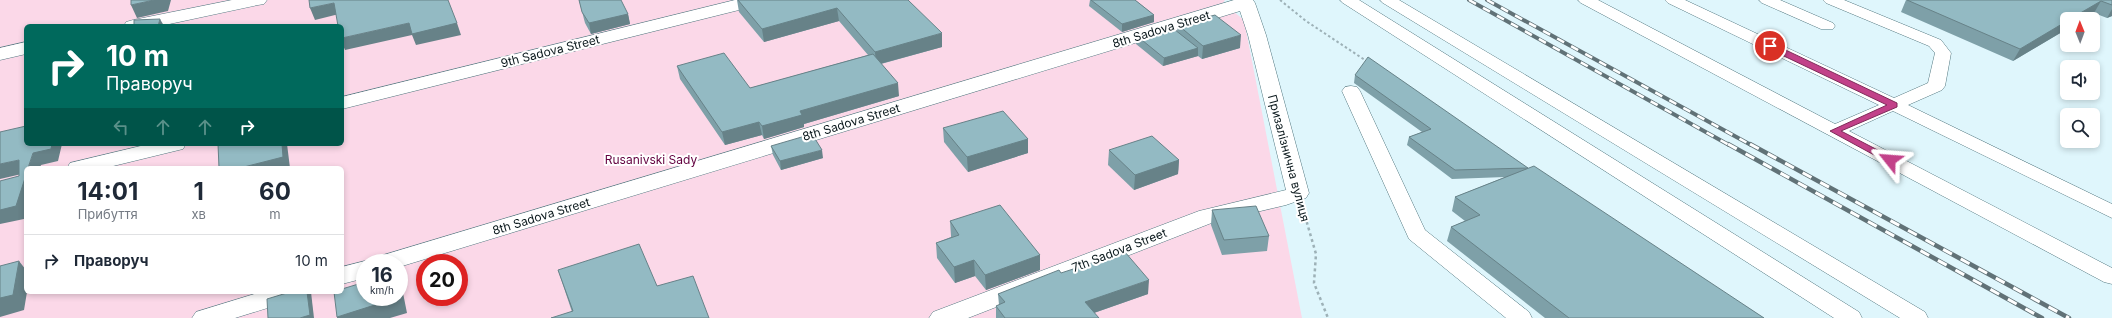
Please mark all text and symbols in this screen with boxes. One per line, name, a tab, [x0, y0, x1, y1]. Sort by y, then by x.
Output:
street label: 8th Sadova Street	[1110, 7, 1212, 51]
north arrow	[2060, 12, 2100, 52]
map controls	[2060, 12, 2100, 148]
pin	[1753, 29, 1787, 63]
street label: 9th Sadova Street	[499, 31, 601, 71]
icon: arrive	[1759, 35, 1781, 57]
text: 10 m	[106, 39, 169, 73]
icon: right	[40, 40, 92, 92]
button: sound	[2060, 60, 2100, 100]
text: Праворуч	[106, 73, 193, 94]
street label: Призалізнична вулиця	[1265, 93, 1313, 223]
street label: 8th Sadova Street	[800, 100, 902, 144]
button: search	[2060, 108, 2100, 148]
icon: left	[110, 116, 132, 138]
icon: ahead	[152, 116, 174, 138]
icon: ahead	[194, 116, 216, 138]
icon: right	[236, 116, 258, 138]
position arrow	[1869, 139, 1911, 181]
park label: Rusanivski Sady	[605, 152, 697, 167]
text: 14:01	[77, 177, 138, 206]
text: 1	[193, 177, 204, 206]
text: 60	[259, 177, 291, 206]
street label: 8th Sadova Street	[490, 194, 592, 238]
text: Прибуття	[78, 206, 138, 222]
text: хв	[191, 206, 206, 222]
text: m	[269, 206, 281, 222]
street label: 7th Sadova Street	[1069, 225, 1169, 275]
icon: right	[40, 250, 62, 272]
text: Праворуч	[74, 251, 148, 270]
text: 10 m	[295, 251, 328, 270]
speed limit sign: 20	[416, 254, 468, 306]
text: 16	[371, 263, 393, 287]
text: km/h	[370, 284, 394, 296]

